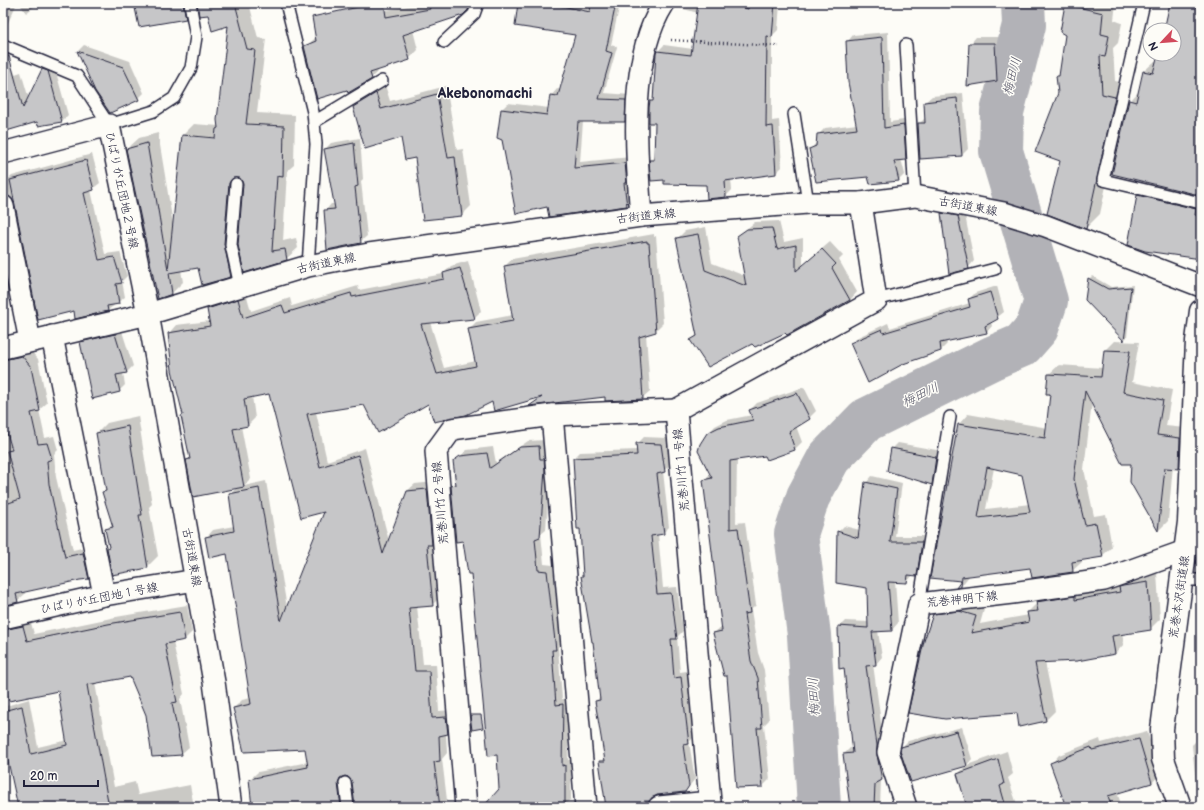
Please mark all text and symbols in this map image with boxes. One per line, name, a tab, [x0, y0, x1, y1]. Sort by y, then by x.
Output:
north arrow	[1142, 22, 1182, 62]
text: N	[1146, 40, 1161, 53]
water label: 梅田川	[999, 55, 1024, 97]
district label: Akebonomachi	[437, 85, 532, 102]
street label: ひばりが丘団地２号線	[102, 130, 141, 250]
street label: 古街道東線	[937, 193, 999, 220]
street label: 古街道東線	[615, 206, 677, 227]
street label: 古街道東線	[295, 250, 357, 277]
water label: 梅田川	[899, 379, 941, 411]
street label: 荒巻川竹１号線	[670, 427, 693, 512]
street label: 荒巻川竹２号線	[429, 460, 452, 545]
street label: 古街道東線	[179, 526, 204, 588]
street label: 荒巻本沢街道線	[1166, 554, 1193, 640]
street label: ひばりが丘団地１号線	[39, 580, 159, 617]
street label: 荒巻神明下線	[925, 588, 999, 611]
water label: 梅田川	[805, 677, 823, 717]
scale bar	[24, 762, 98, 788]
text: 20 m	[30, 769, 57, 784]

